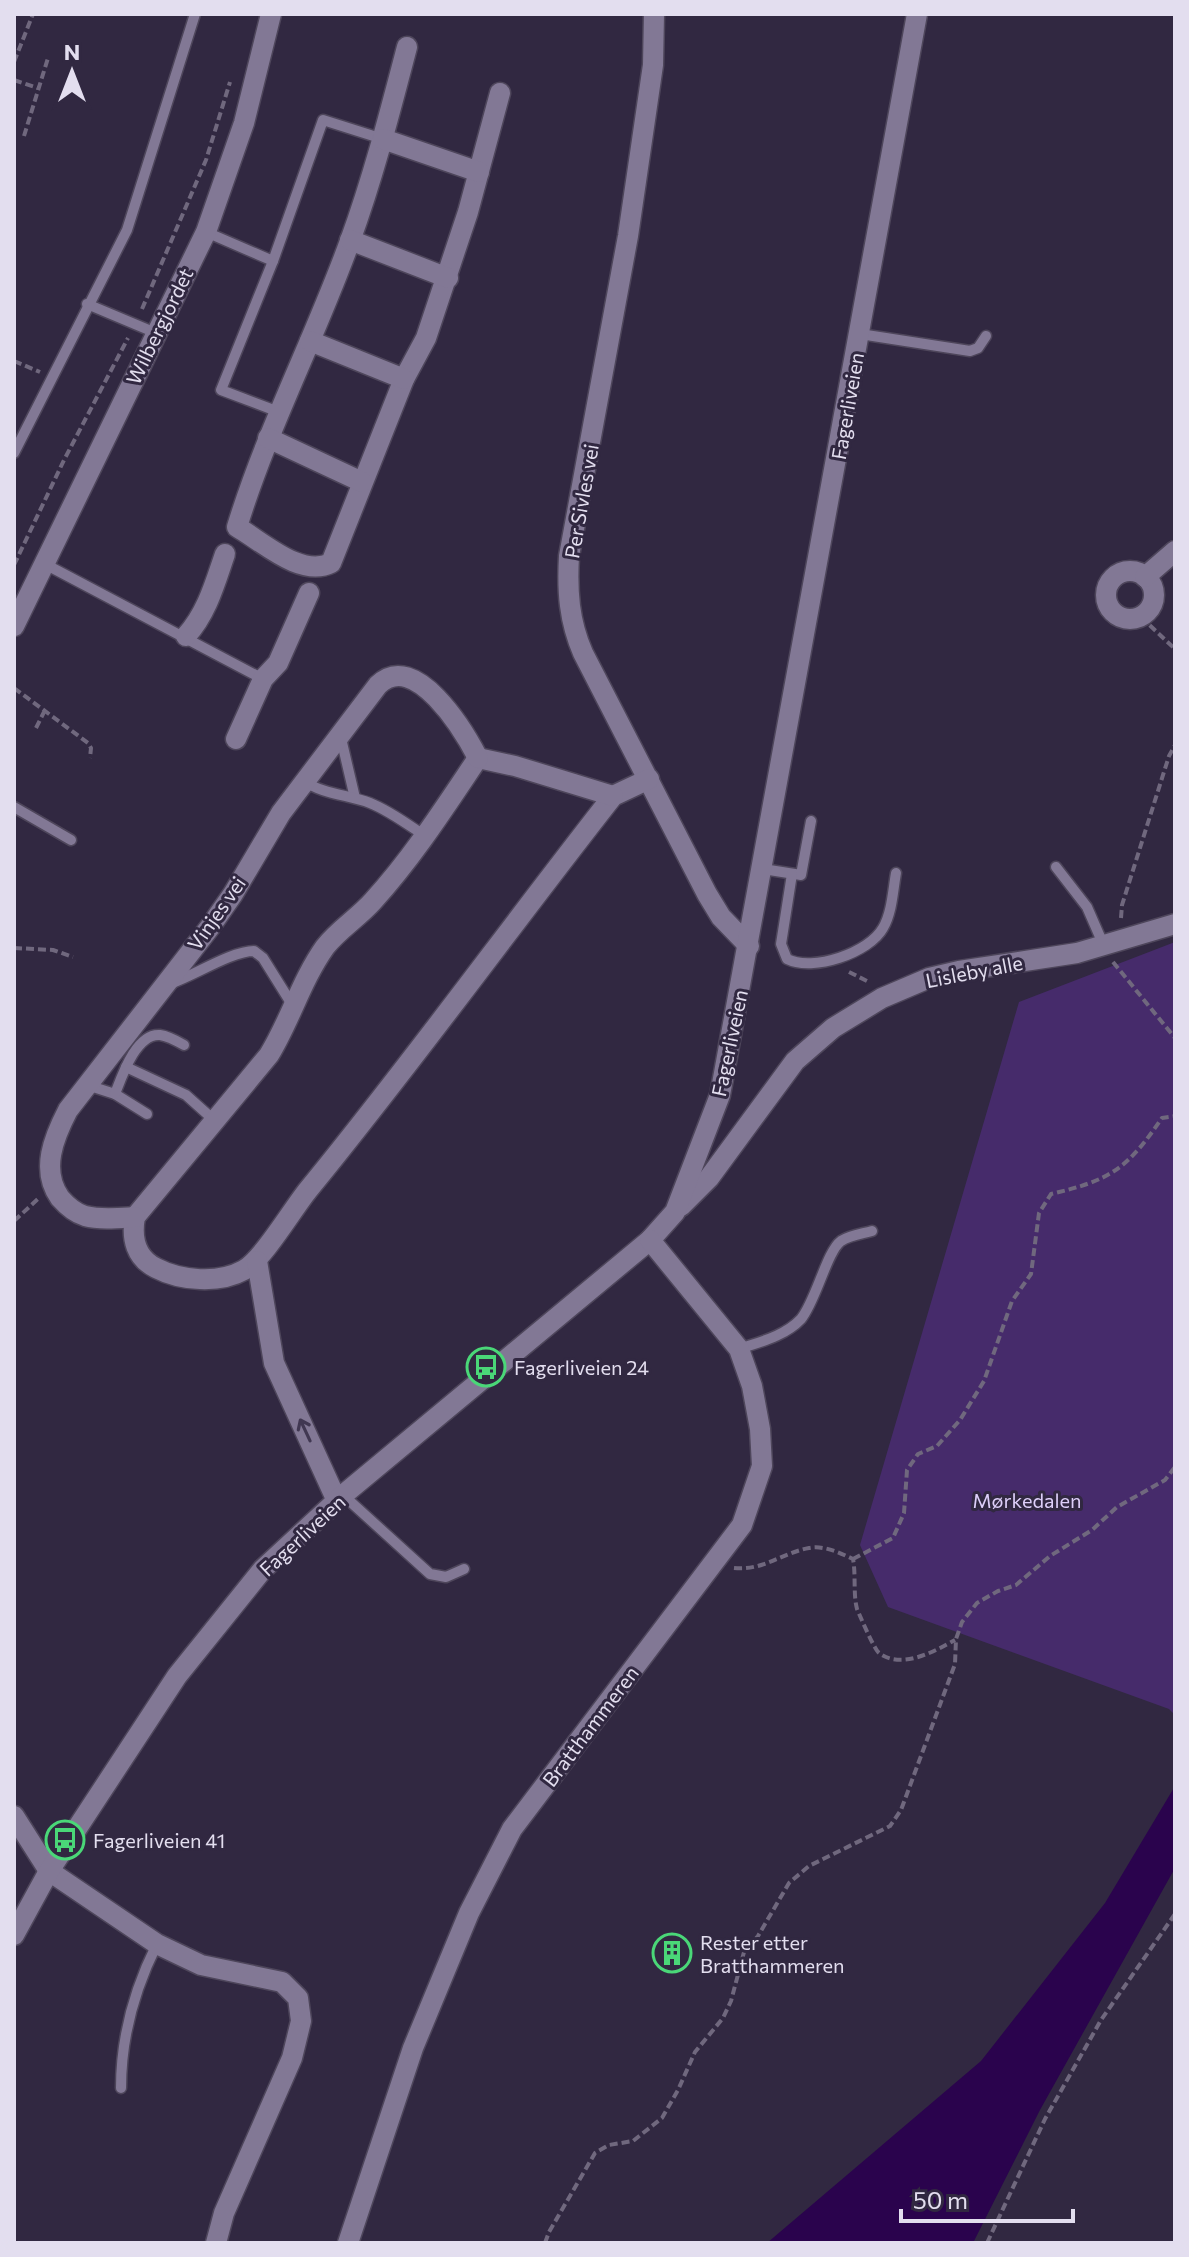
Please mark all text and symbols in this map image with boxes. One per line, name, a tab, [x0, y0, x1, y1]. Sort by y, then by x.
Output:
north arrow	[32, 32, 112, 112]
text: N	[64, 38, 80, 65]
street label: Wilbergjordet	[120, 264, 198, 388]
street label: Fagerliveien	[826, 350, 868, 462]
street label: Per Sivles vei	[559, 442, 603, 560]
street label: Vinjes vei	[182, 872, 250, 954]
street label: Lisleby alle	[923, 950, 1025, 992]
street label: Fagerliveien	[706, 987, 752, 1099]
bus stop icon: Fagerliveien 24	[465, 1346, 507, 1388]
place label: Fagerliveien 24	[514, 1355, 649, 1379]
one-way arrow	[296, 1418, 311, 1442]
park label: Mørkedalen	[972, 1488, 1082, 1512]
street label: Fagerliveien	[254, 1489, 350, 1581]
street label: Bratthammeren	[537, 1661, 643, 1791]
bus stop icon: Fagerliveien 41	[44, 1819, 86, 1861]
place label: Fagerliveien 41	[93, 1828, 225, 1852]
place label: Rester etter Bratthammeren	[700, 1930, 845, 1977]
building icon: Rester etter Bratthammeren	[651, 1932, 693, 1974]
scale bar	[901, 2173, 1073, 2223]
text: 50 m	[913, 2185, 968, 2214]

